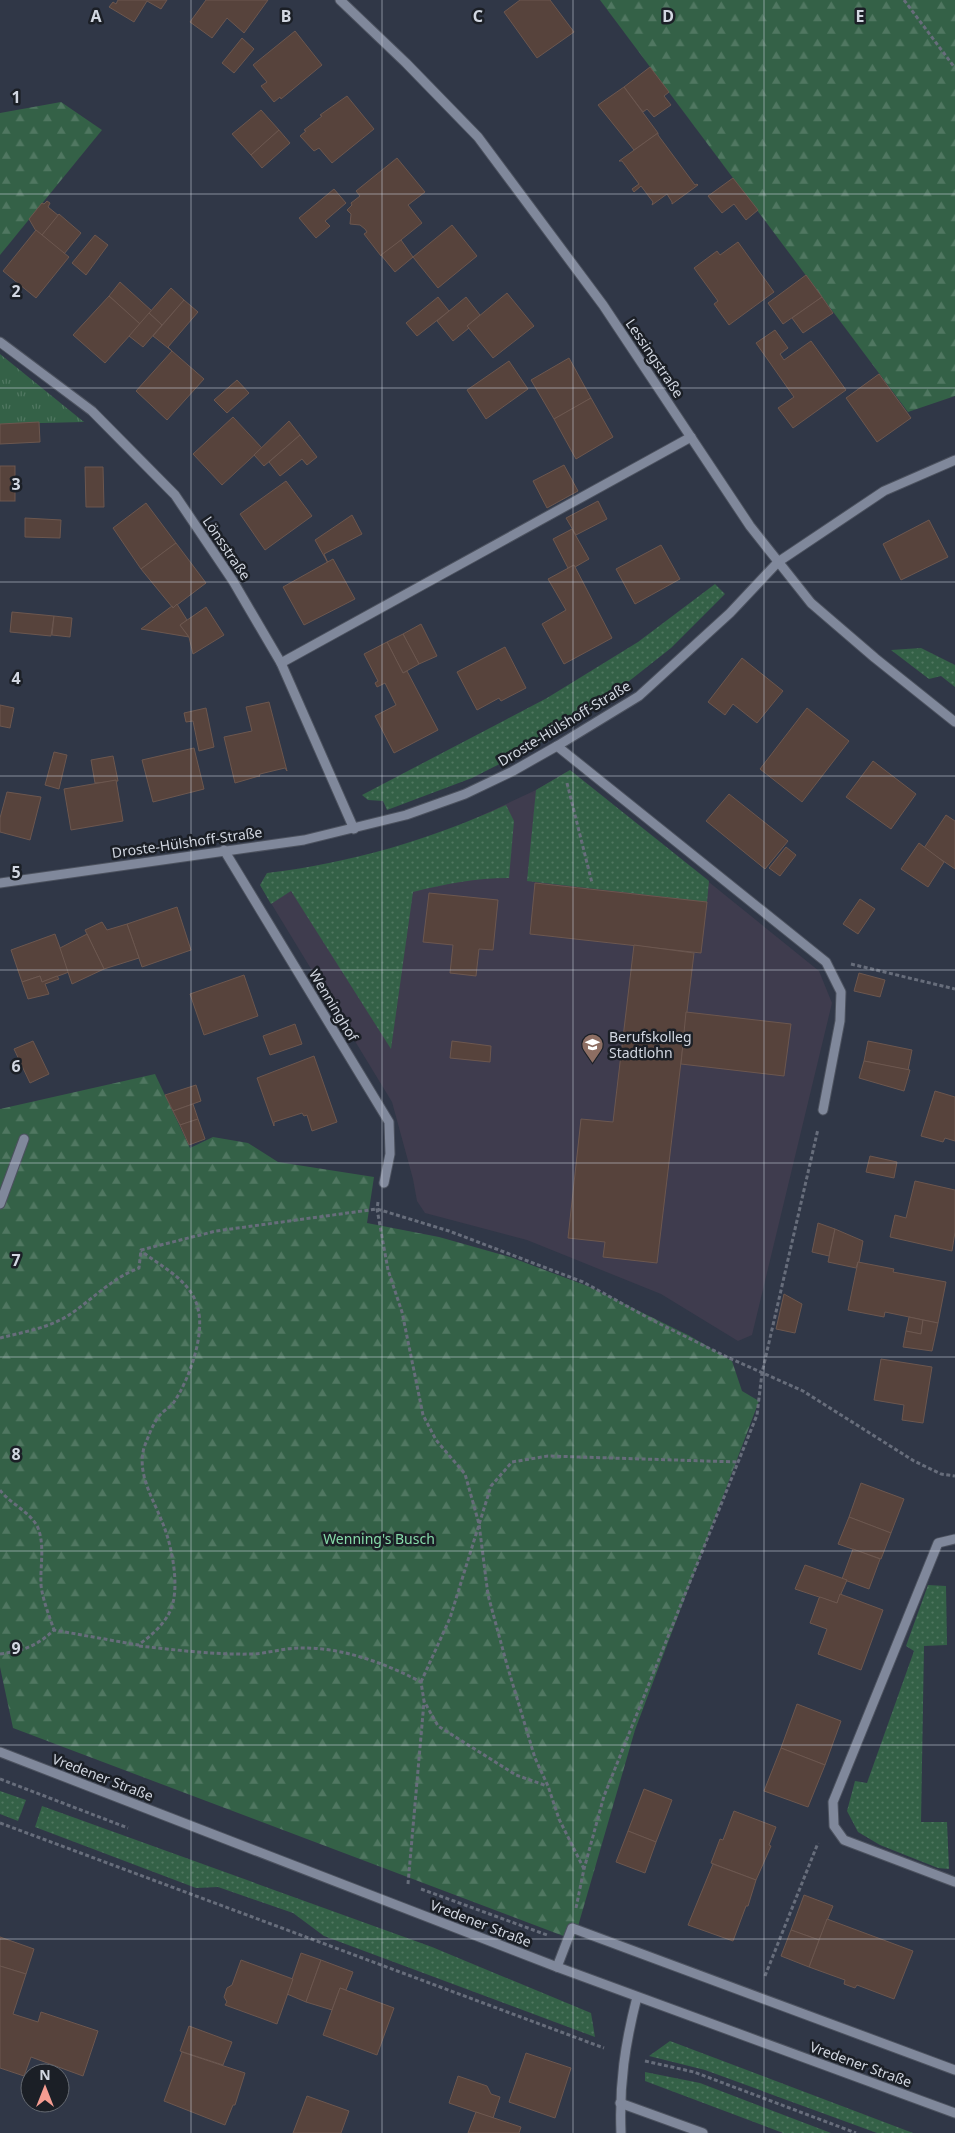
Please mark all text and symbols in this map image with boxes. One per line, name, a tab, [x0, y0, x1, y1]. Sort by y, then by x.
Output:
text: A	[90, 5, 102, 27]
text: B	[281, 5, 291, 27]
text: C	[473, 5, 483, 27]
text: D	[662, 5, 674, 27]
text: E	[856, 5, 865, 27]
text: 1	[11, 86, 21, 108]
text: 2	[11, 280, 21, 302]
street label: Lessingstraße	[622, 315, 688, 401]
text: 3	[11, 473, 21, 495]
street label: Lönsstraße	[199, 512, 255, 584]
text: 4	[11, 667, 21, 689]
street label: Droste-Hülshoff-Straße	[494, 676, 634, 770]
street label: Droste-Hülshoff-Straße	[111, 822, 264, 862]
text: 5	[11, 861, 21, 883]
street label: Wenninghof	[305, 965, 364, 1046]
place label: Berufskolleg Stadtlohn	[609, 1027, 692, 1062]
school or university icon: Berufskolleg Stadtlohn	[581, 1032, 605, 1063]
text: 6	[11, 1055, 21, 1077]
text: 7	[11, 1249, 21, 1271]
text: 8	[11, 1443, 21, 1465]
park label: Wenning's Busch	[323, 1529, 435, 1548]
text: 9	[11, 1637, 21, 1659]
street label: Vredener Straße	[50, 1749, 156, 1805]
street label: Vredener Straße	[428, 1895, 534, 1951]
street label: Vredener Straße	[807, 2037, 915, 2091]
north arrow	[20, 2063, 70, 2113]
text: N	[39, 2065, 51, 2084]

